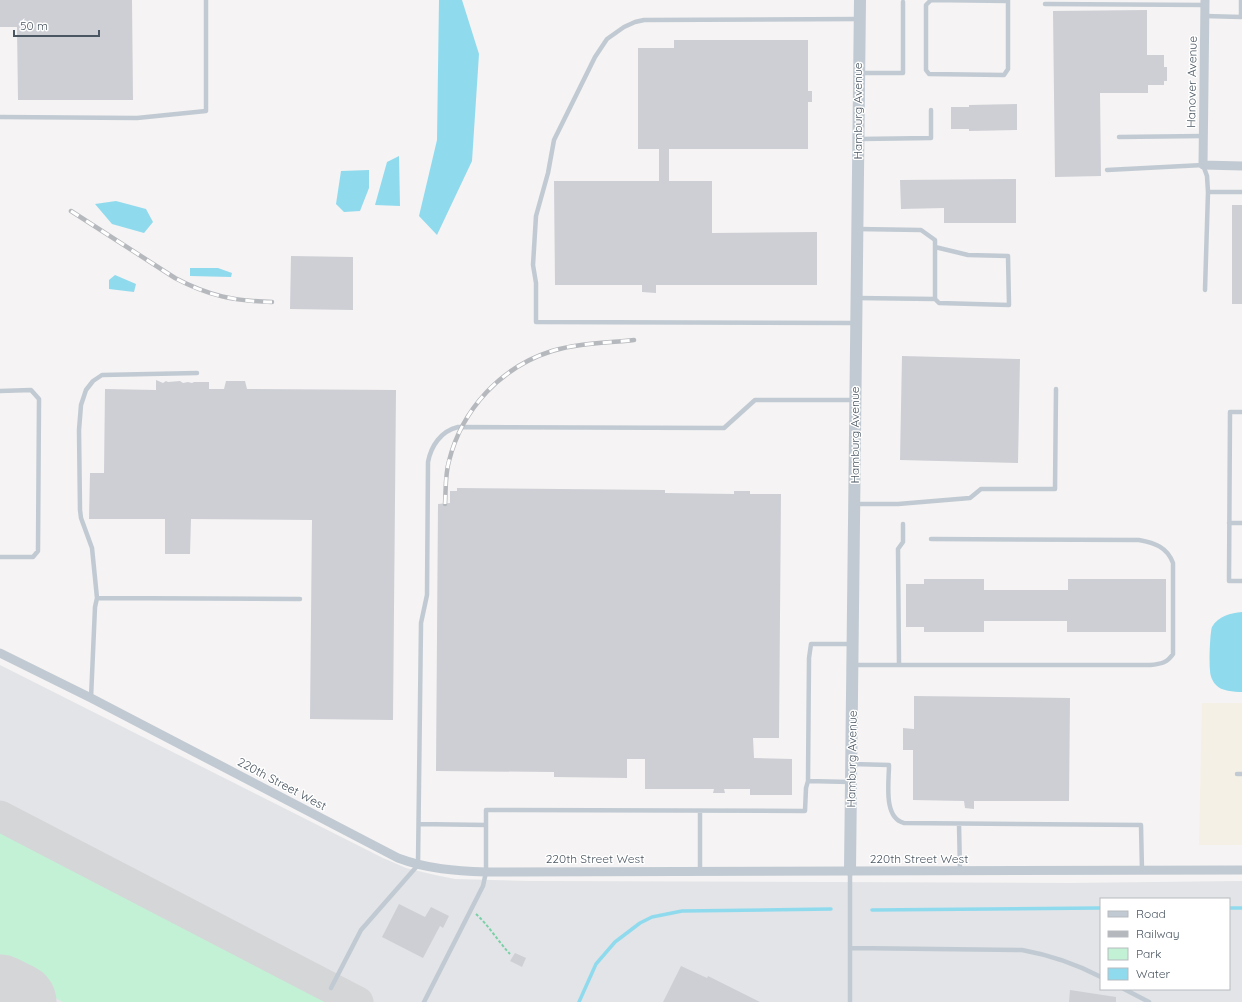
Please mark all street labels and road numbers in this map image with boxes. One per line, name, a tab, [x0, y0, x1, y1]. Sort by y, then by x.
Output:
street label: Hanover Avenue	[1183, 36, 1200, 128]
street label: Hamburg Avenue	[850, 62, 865, 160]
street label: Hamburg Avenue	[847, 386, 862, 484]
street label: Hamburg Avenue	[843, 710, 860, 808]
street label: 220th Street West	[235, 754, 329, 813]
street label: 220th Street West	[546, 851, 644, 866]
street label: 220th Street West	[870, 851, 968, 866]

